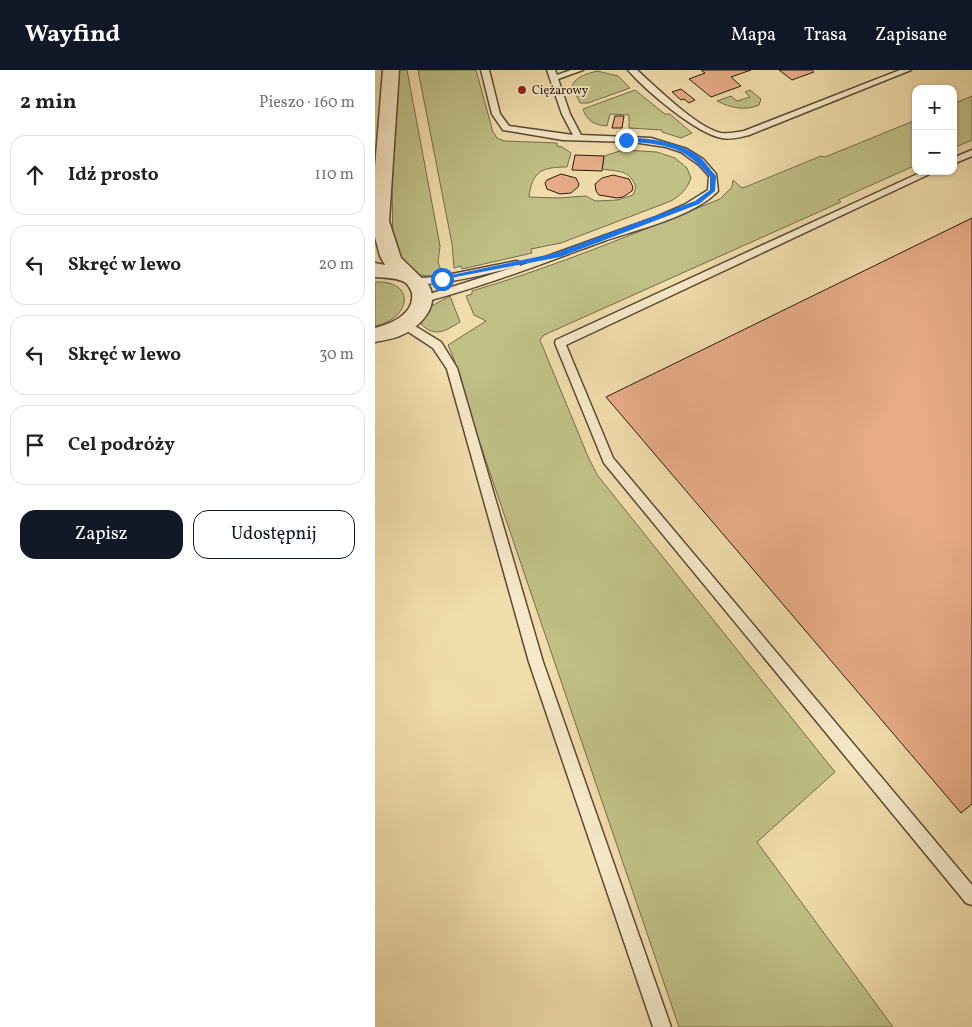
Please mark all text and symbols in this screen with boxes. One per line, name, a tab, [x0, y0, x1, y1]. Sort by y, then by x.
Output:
text: Wayfind	[25, 18, 120, 52]
text: Mapa	[731, 23, 776, 48]
text: Trasa	[804, 23, 847, 48]
text: Zapisane	[875, 23, 947, 48]
place label: Ciężarowy	[532, 83, 589, 99]
marker: Ciężarowy	[516, 84, 528, 96]
map controls	[912, 85, 957, 175]
button: +	[912, 85, 957, 130]
text: 2 min	[20, 88, 77, 117]
text: Pieszo · 160 m	[259, 92, 355, 114]
route end	[615, 129, 638, 152]
button: −	[912, 130, 957, 175]
icon: ahead	[21, 161, 49, 189]
text: Idź prosto	[68, 162, 159, 188]
text: 110 m	[315, 164, 354, 186]
icon: left	[21, 251, 49, 279]
text: Skręć w lewo	[68, 252, 181, 278]
text: 20 m	[319, 254, 354, 276]
route start	[431, 268, 454, 291]
icon: left	[21, 341, 49, 369]
text: Skręć w lewo	[68, 342, 181, 368]
text: 30 m	[319, 344, 354, 366]
icon: arrive	[21, 431, 49, 459]
text: Cel podróży	[68, 432, 175, 458]
button: Zapisz	[20, 510, 183, 559]
button: Udostępnij	[193, 510, 355, 559]

